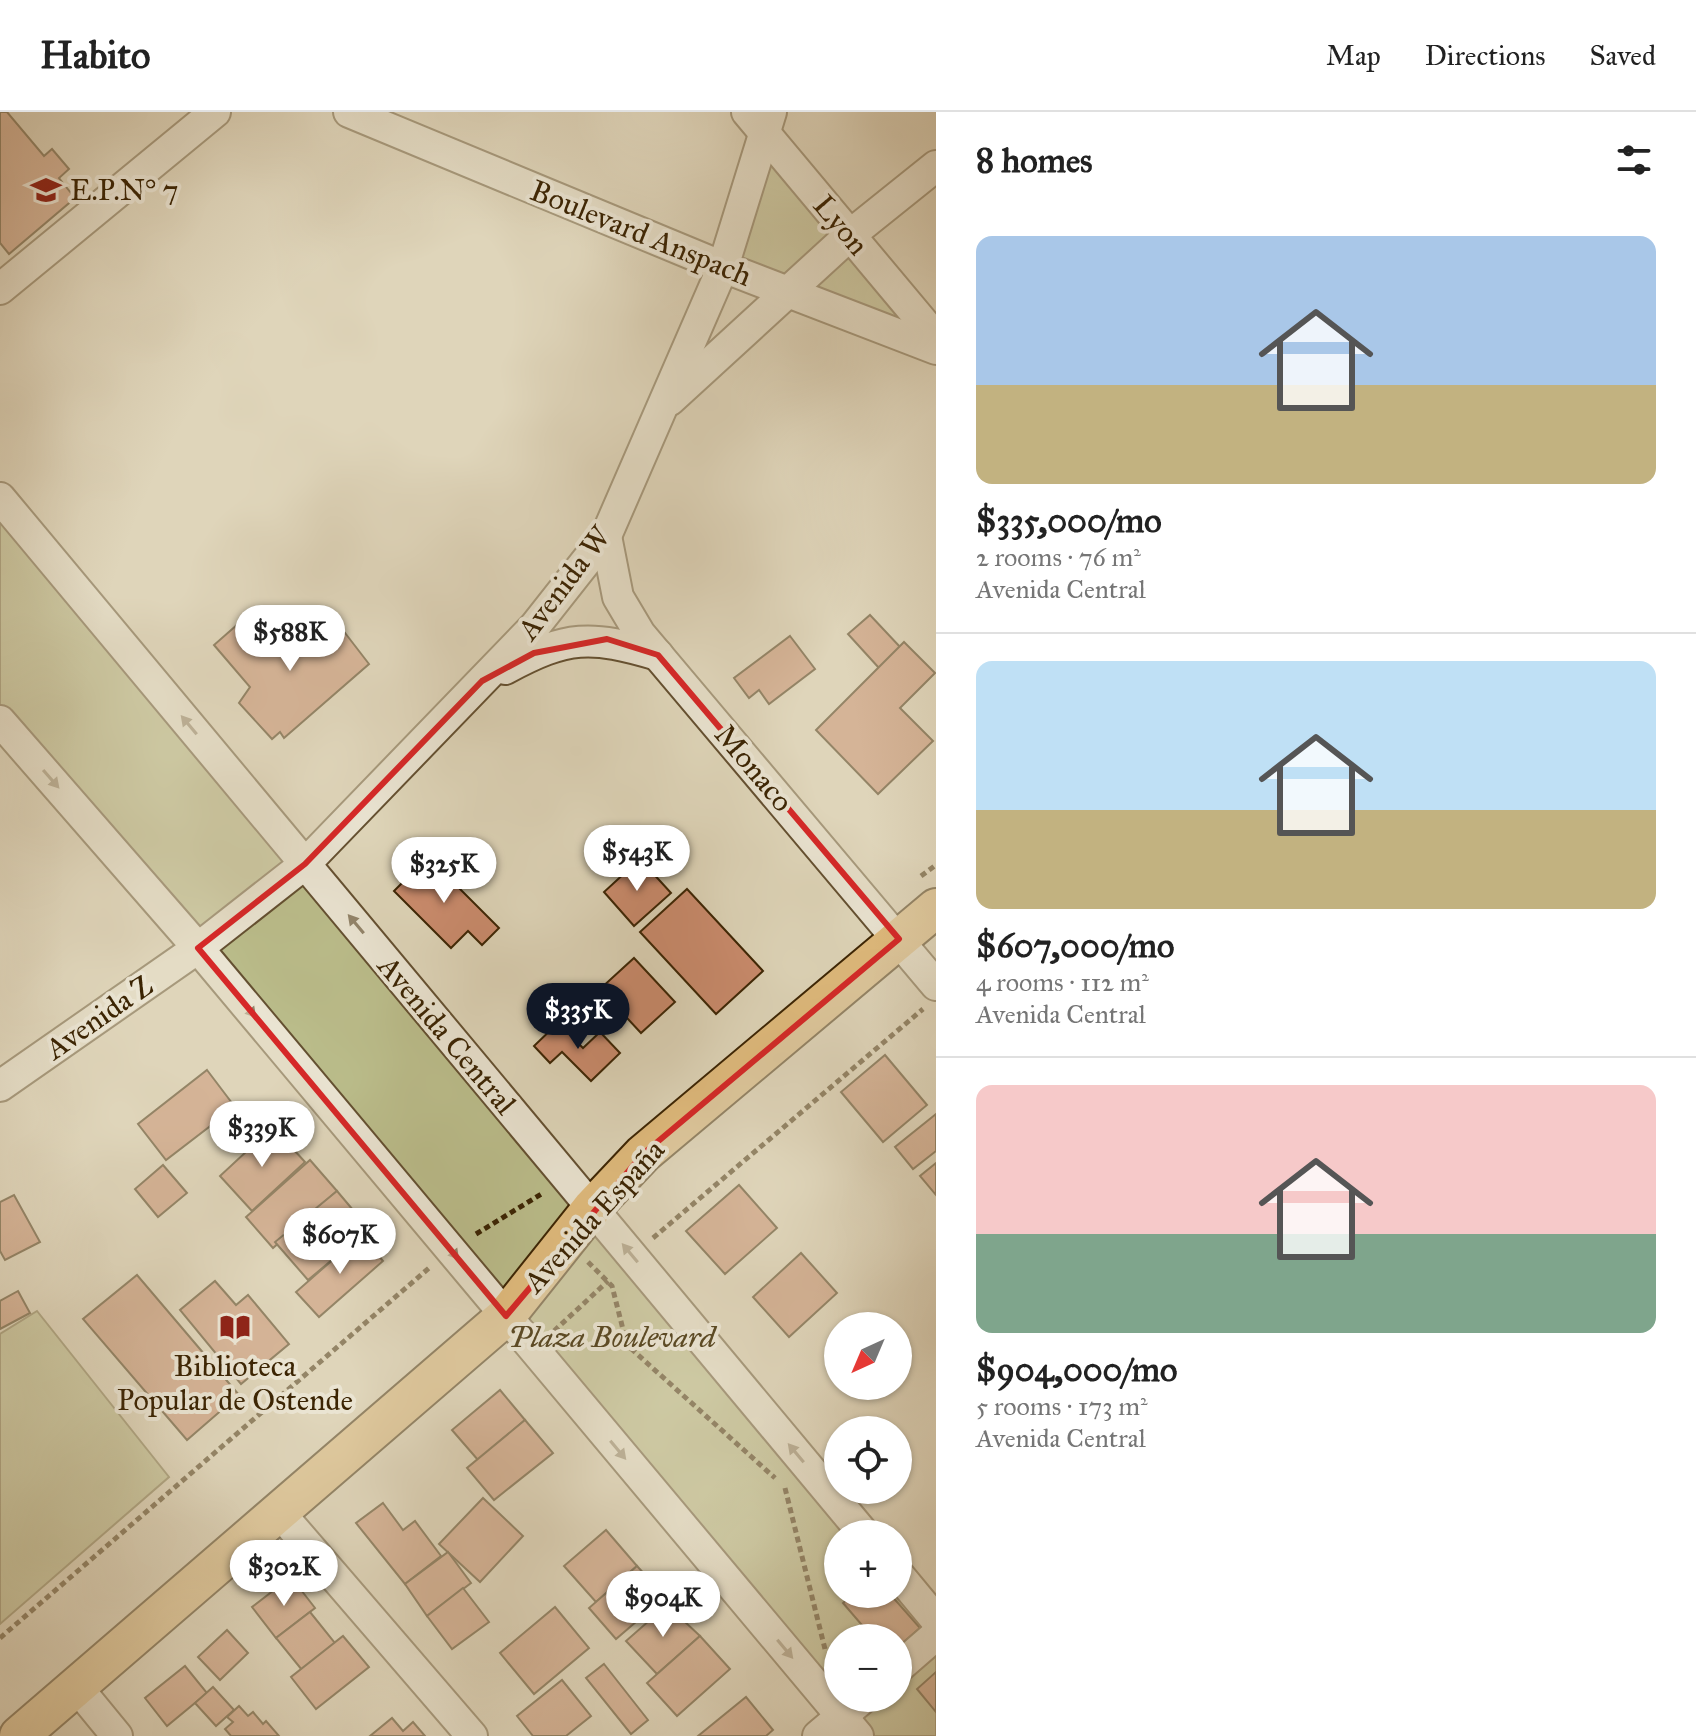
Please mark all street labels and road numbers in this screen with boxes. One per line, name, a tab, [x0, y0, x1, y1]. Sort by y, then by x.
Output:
street label: Boulevard Anspach	[525, 172, 757, 294]
street label: Lyon	[806, 188, 876, 262]
street label: Avenida W	[509, 518, 619, 648]
street label: Monaco	[707, 717, 801, 819]
street label: Avenida Central	[369, 947, 524, 1122]
street label: Avenida Z	[37, 967, 160, 1068]
street label: Avenida España	[515, 1132, 672, 1301]

